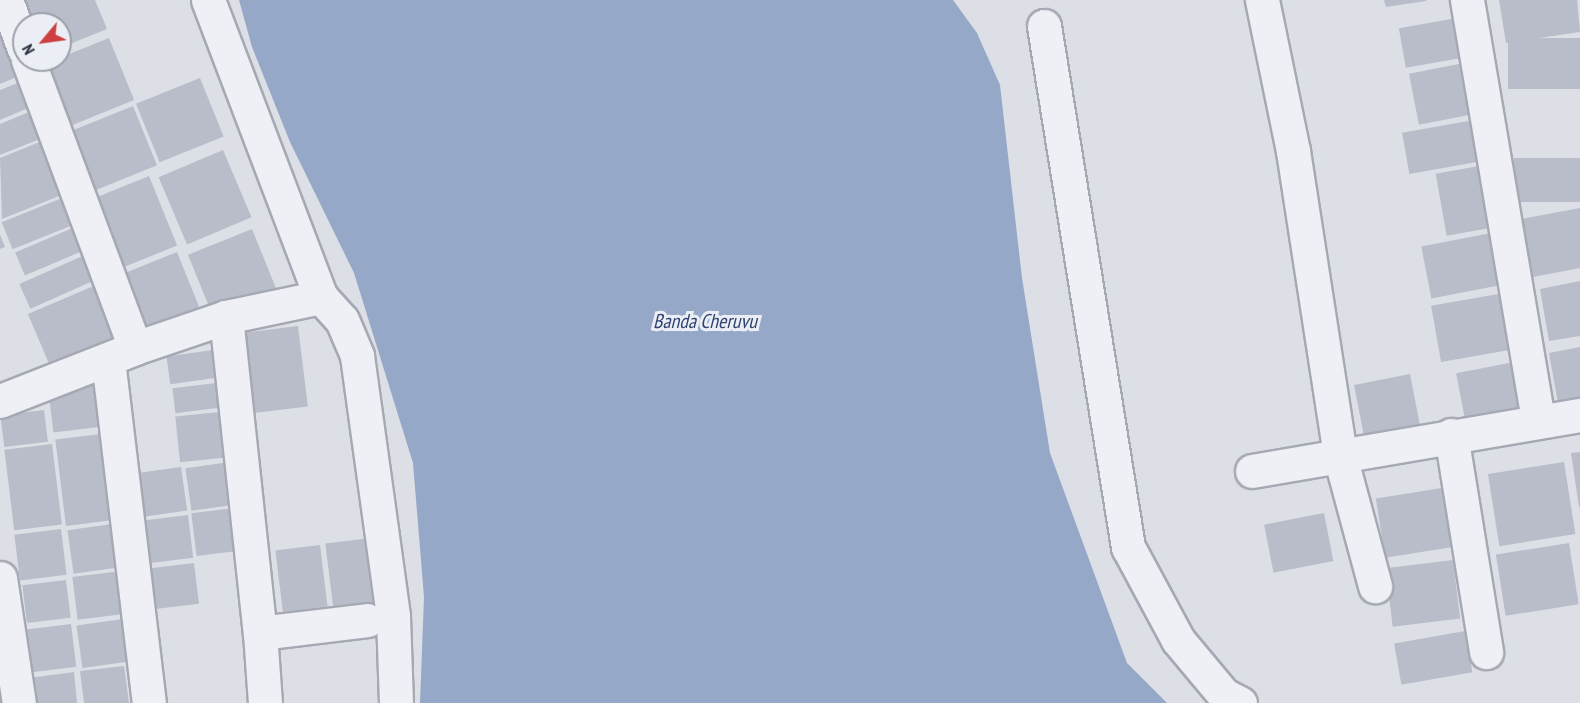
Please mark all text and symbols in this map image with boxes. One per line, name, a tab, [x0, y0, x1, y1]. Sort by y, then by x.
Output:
north arrow	[12, 12, 72, 72]
text: N	[17, 41, 39, 58]
water label: Banda Cheruvu	[653, 309, 757, 333]

